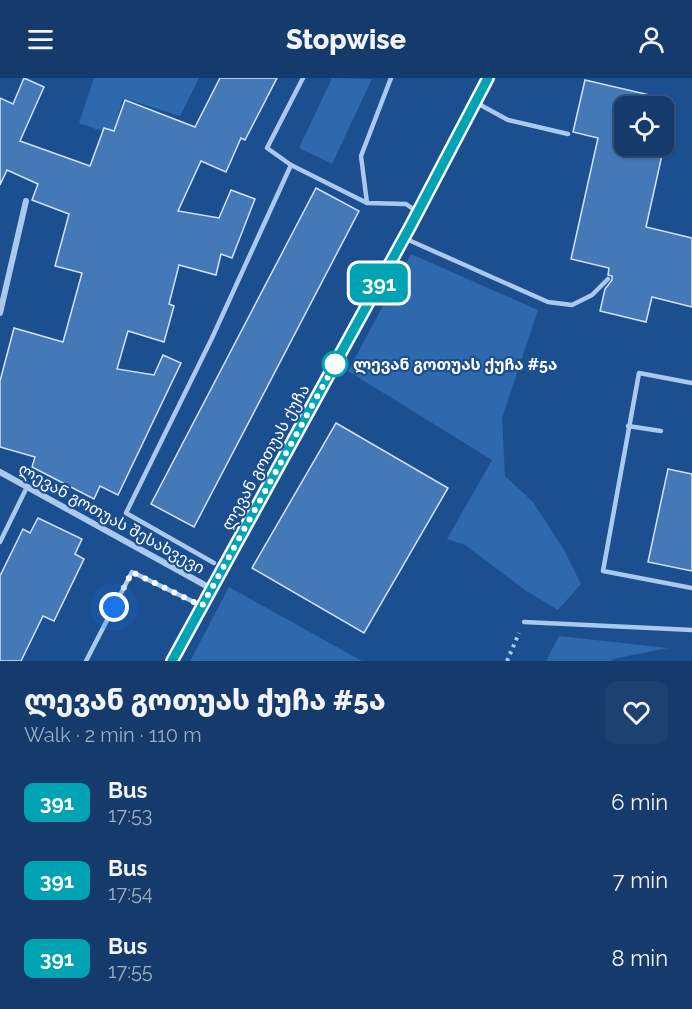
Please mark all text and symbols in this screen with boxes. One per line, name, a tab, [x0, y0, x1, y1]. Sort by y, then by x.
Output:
icon: menu	[24, 23, 57, 56]
icon: person	[635, 23, 668, 56]
text: Stopwise	[286, 24, 406, 55]
map controls	[614, 96, 674, 156]
button: locate	[614, 96, 674, 156]
line badge: 391	[344, 264, 413, 302]
text: 391	[362, 271, 396, 296]
marker: ლევან გოთუას ქუჩა #5ა	[322, 351, 348, 377]
place label: ლევან გოთუას ქუჩა #5ა	[353, 355, 557, 375]
street label: ლევან გოთუას ქუჩა	[217, 381, 314, 534]
street label: ლევან გოთუას შესახვევი	[15, 459, 208, 578]
your location	[99, 592, 129, 622]
button: heart	[605, 681, 668, 744]
text: ლევან გოთუას ქუჩა #5ა	[24, 684, 386, 717]
text: Walk · 2 min · 110 m	[24, 723, 202, 747]
text: Bus	[108, 777, 147, 803]
text: 6 min	[611, 789, 668, 815]
text: 391	[40, 790, 74, 815]
text: 17:53	[108, 803, 153, 827]
text: Bus	[108, 855, 147, 881]
text: 7 min	[613, 867, 668, 893]
text: 391	[40, 868, 74, 893]
text: 17:54	[108, 881, 153, 905]
text: Bus	[108, 933, 147, 959]
text: 8 min	[612, 945, 668, 971]
text: 391	[40, 946, 74, 971]
text: 17:55	[108, 959, 153, 983]

